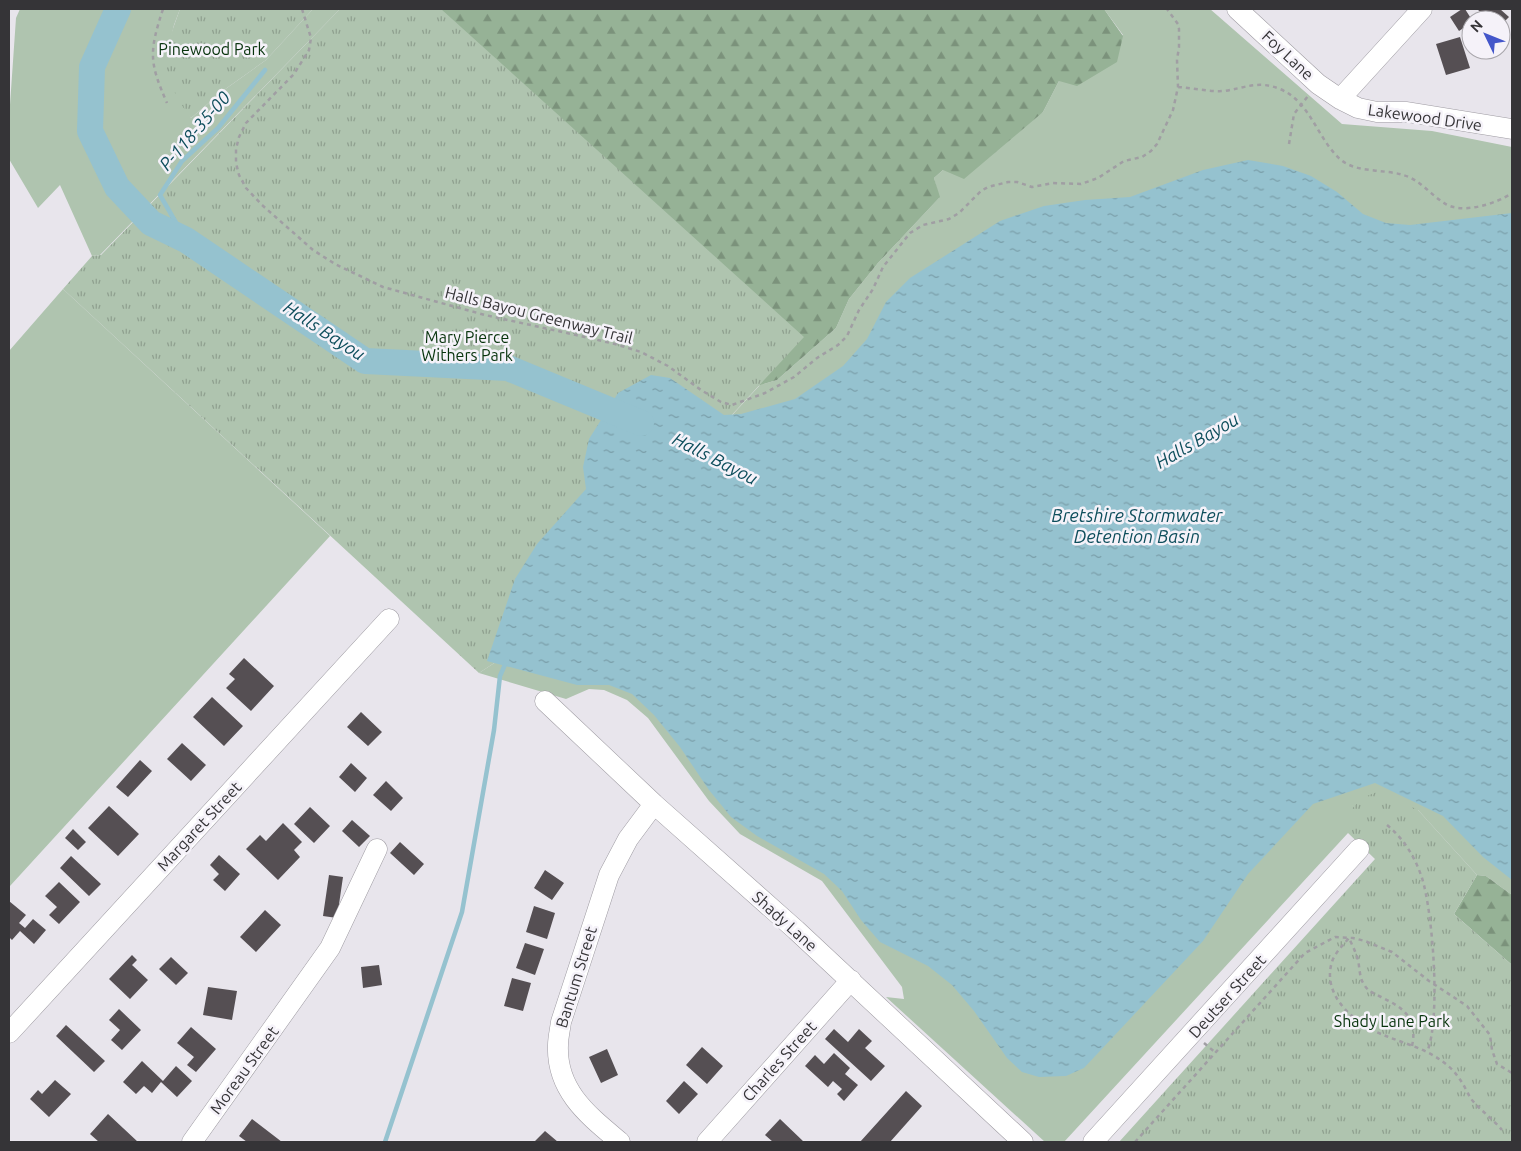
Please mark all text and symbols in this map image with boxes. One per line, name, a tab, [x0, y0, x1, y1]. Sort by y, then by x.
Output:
north arrow	[1461, 10, 1511, 60]
text: N	[1467, 17, 1486, 35]
street label: Foy Lane	[1259, 27, 1317, 83]
park label: Pinewood Park	[158, 40, 266, 58]
water label: P-118-35-00	[155, 87, 234, 174]
street label: Lakewood Drive	[1367, 100, 1483, 134]
street label: Halls Bayou Greenway Trail	[443, 283, 635, 347]
water label: Halls Bayou	[280, 297, 369, 364]
park label: Mary Pierce Withers Park	[421, 328, 513, 364]
water label: Halls Bayou	[1151, 408, 1242, 472]
water label: Halls Bayou	[670, 428, 761, 488]
water label: Bretshire Stormwater Detention Basin	[1052, 505, 1224, 546]
street label: Margaret Street	[153, 777, 245, 874]
street label: Shady Lane	[749, 887, 821, 955]
street label: Bantum Street	[552, 923, 600, 1030]
street label: Deutser Street	[1185, 950, 1270, 1041]
park label: Shady Lane Park	[1334, 1012, 1450, 1030]
street label: Charles Street	[738, 1017, 820, 1105]
street label: Moreau Street	[206, 1022, 282, 1117]

